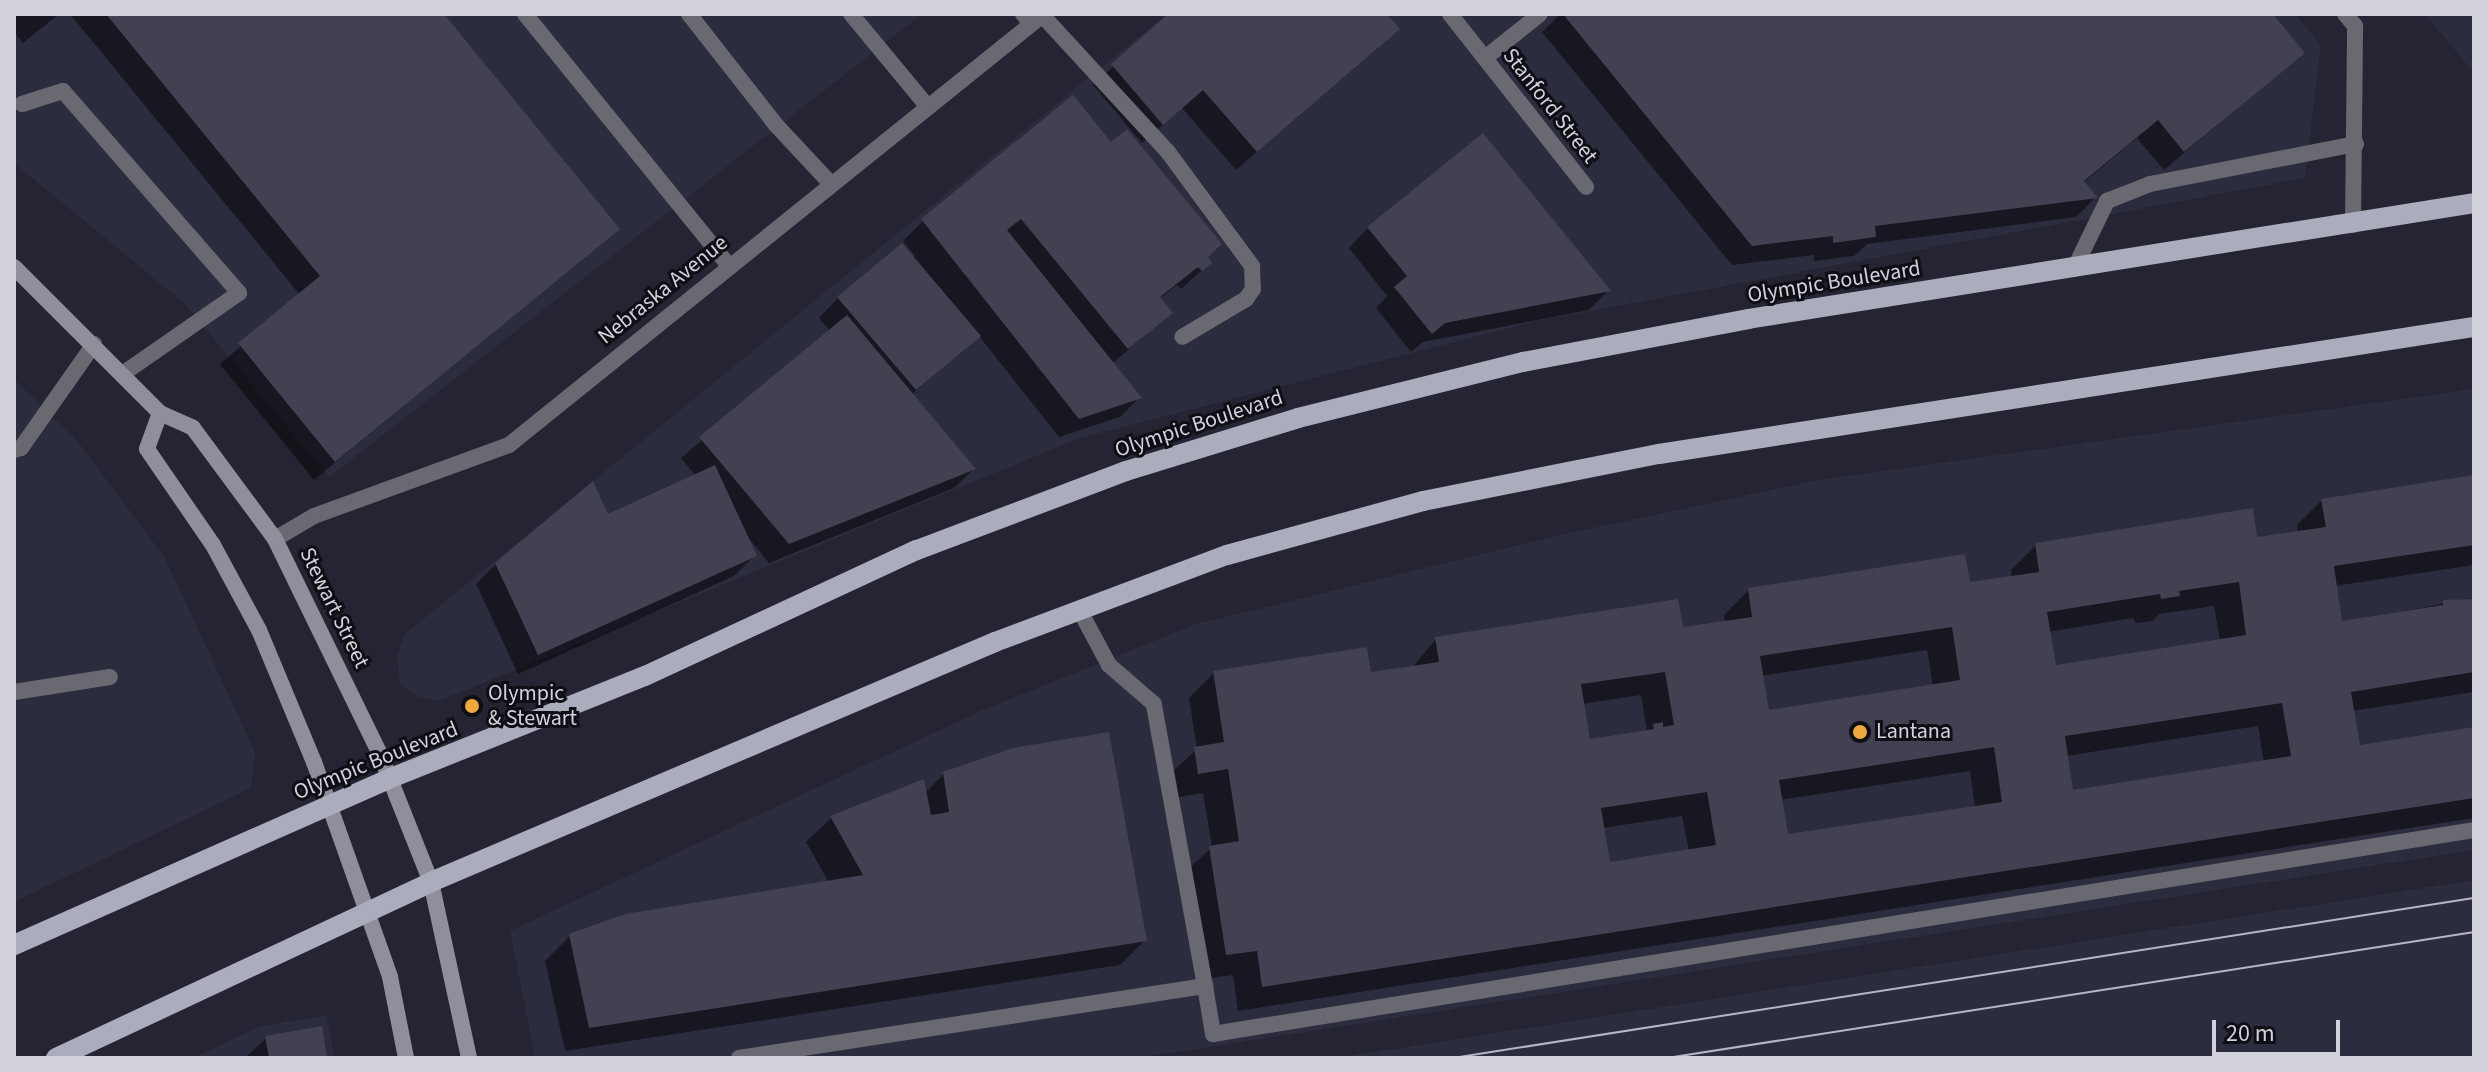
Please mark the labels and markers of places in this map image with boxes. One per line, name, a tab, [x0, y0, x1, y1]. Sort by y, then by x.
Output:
place label: Olympic & Stewart	[488, 680, 577, 732]
marker: Olympic & Stewart	[463, 697, 481, 715]
place label: Lantana	[1876, 719, 1951, 745]
marker: Lantana	[1851, 723, 1869, 741]

